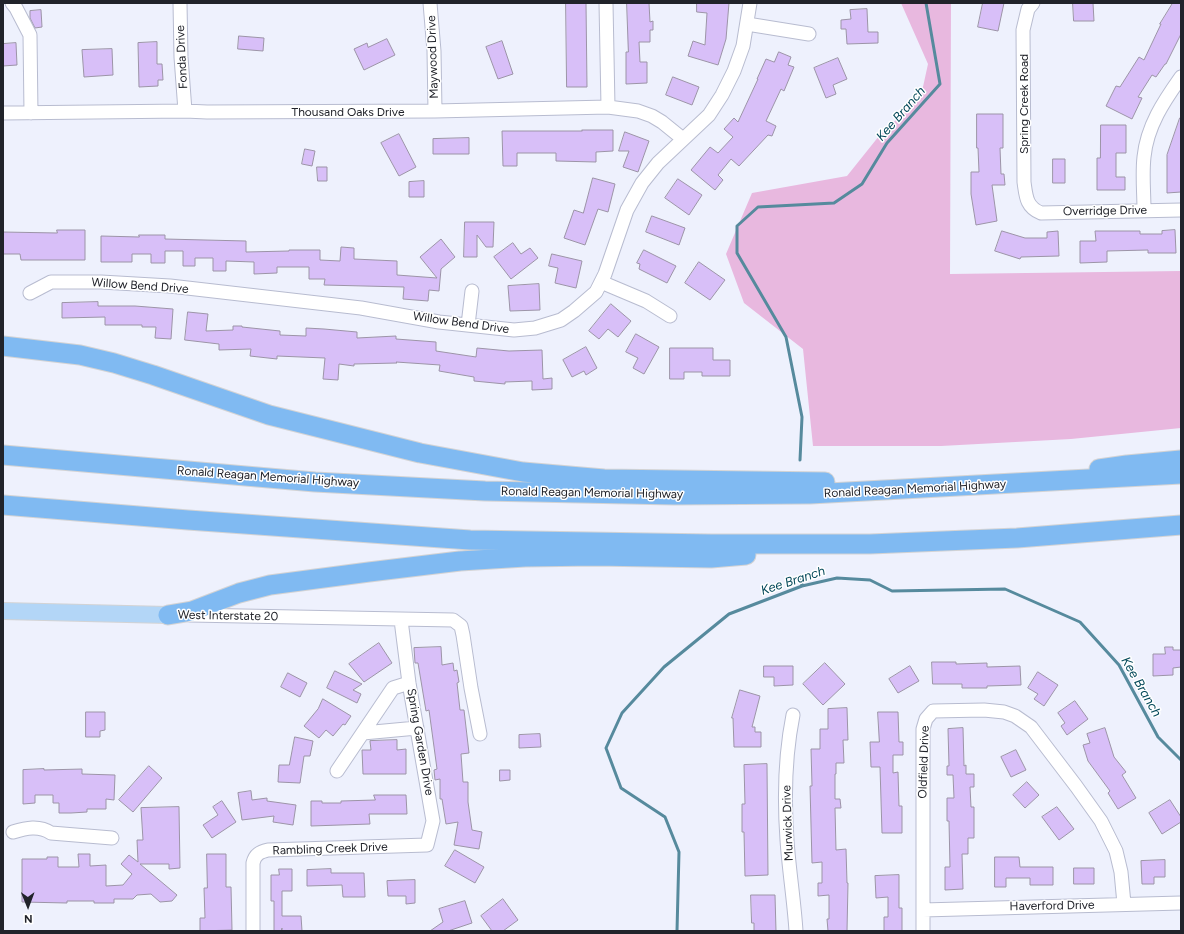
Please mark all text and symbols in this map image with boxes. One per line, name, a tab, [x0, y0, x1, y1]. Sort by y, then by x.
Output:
street label: Maywood Drive	[424, 15, 442, 99]
street label: Fonda Drive	[173, 25, 191, 89]
street label: Spring Creek Road	[1017, 54, 1031, 154]
water label: Kee Branch	[873, 84, 929, 144]
street label: Thousand Oaks Drive	[292, 105, 404, 119]
street label: Overridge Drive	[1063, 203, 1147, 219]
street label: Willow Bend Drive	[91, 275, 189, 297]
street label: Willow Bend Drive	[412, 309, 510, 337]
street label: Ronald Reagan Memorial Highway	[177, 463, 359, 491]
street label: Ronald Reagan Memorial Highway	[824, 477, 1006, 501]
street label: Ronald Reagan Memorial Highway	[501, 484, 683, 502]
water label: Kee Branch	[759, 563, 827, 599]
street label: West Interstate 20	[178, 608, 278, 624]
water label: Kee Branch	[1118, 654, 1164, 720]
street label: Spring Garden Drive	[404, 687, 436, 797]
street label: Oldfield Drive	[916, 725, 932, 799]
street label: Murwick Drive	[779, 785, 797, 861]
street label: Rambling Creek Drive	[272, 840, 388, 858]
north arrow	[8, 886, 48, 926]
street label: Haverford Drive	[1009, 898, 1095, 914]
text: N	[24, 912, 33, 925]

